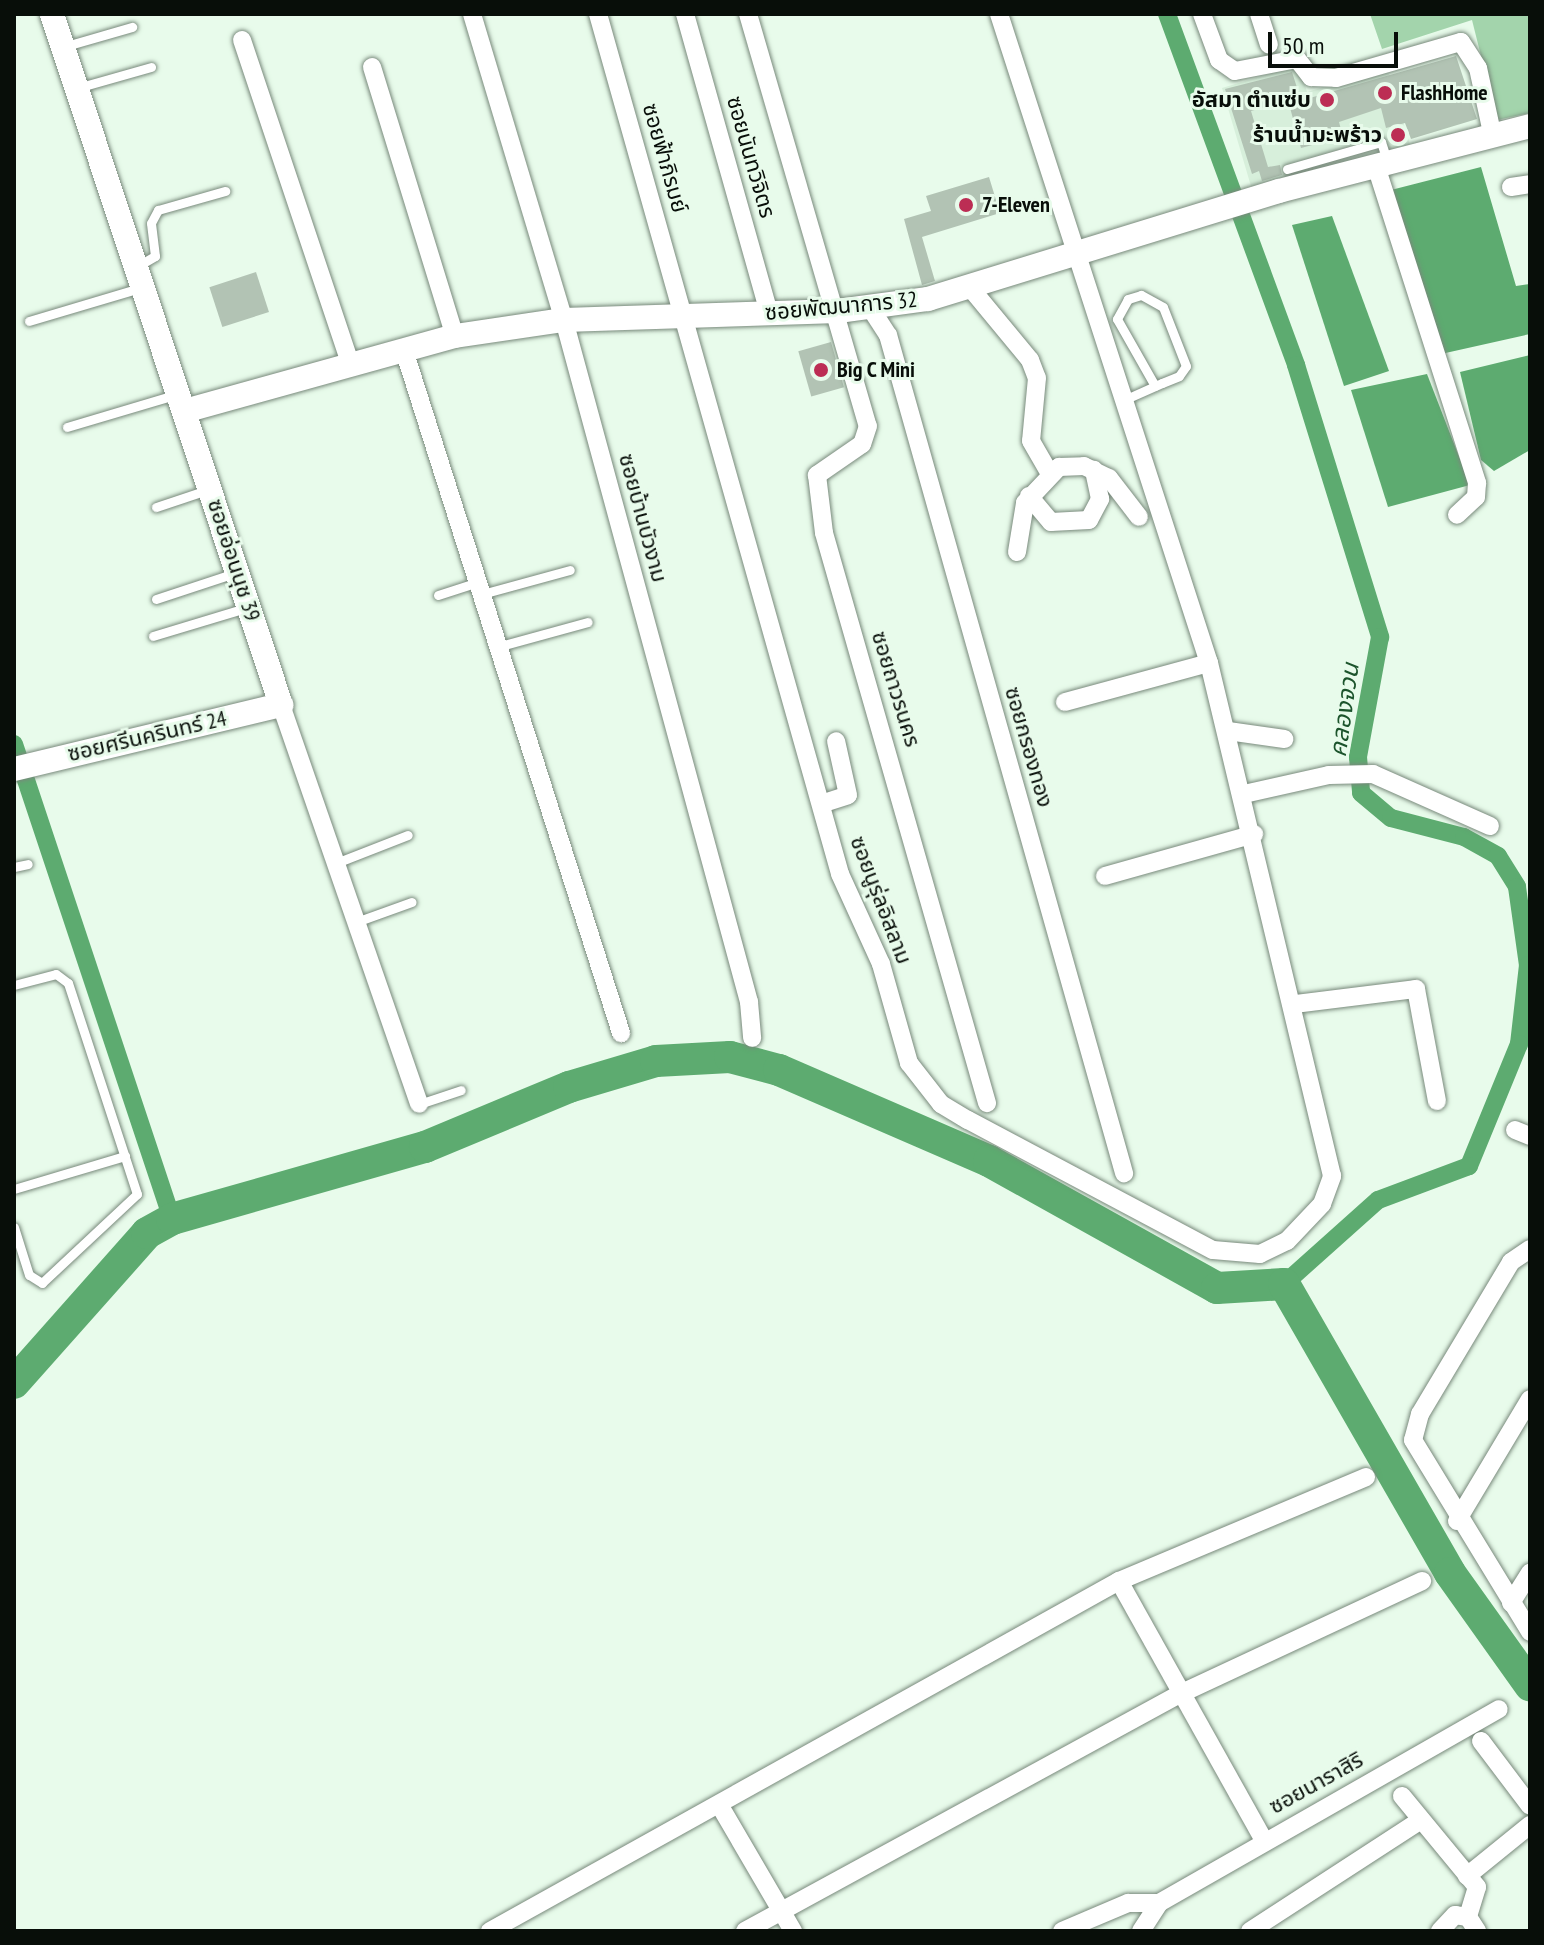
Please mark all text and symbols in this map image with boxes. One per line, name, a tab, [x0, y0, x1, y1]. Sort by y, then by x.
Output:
scale bar	[1272, 16, 1402, 66]
text: 50 m	[1282, 30, 1324, 61]
place label: FlashHome	[1401, 80, 1488, 106]
marker: FlashHome	[1376, 84, 1394, 102]
place label: อัสมา ตำแซ่บ	[1192, 87, 1311, 113]
marker: อัสมา ตำแซ่บ	[1318, 91, 1336, 109]
street label: ซอยนันทวิจิตร	[721, 93, 781, 221]
street label: ซอยฟ้าภิรมย์	[637, 100, 693, 216]
place label: ร้านน้ำมะพร้าว	[1253, 122, 1382, 148]
marker: ร้านน้ำมะพร้าว	[1389, 126, 1407, 144]
place label: 7-Eleven	[982, 192, 1050, 218]
marker: 7-Eleven	[957, 196, 975, 214]
street label: ซอยพัฒนาการ 32	[764, 286, 918, 326]
place label: Big C Mini	[837, 357, 916, 383]
marker: Big C Mini	[812, 361, 830, 379]
street label: ซอยบ้านบัวงาม	[613, 451, 673, 585]
street label: ซอยอ่อนนุช 39	[202, 496, 266, 624]
street label: ซอยถาวรนคร	[866, 628, 926, 750]
water label: คลองจวน	[1323, 661, 1365, 759]
street label: ซอยกรองทอง	[999, 684, 1059, 810]
street label: ซอยศรีนครินทร์ 24	[65, 705, 229, 767]
street label: ซอยนูรุ่ลอิสลาม	[845, 832, 917, 968]
street label: ซอยนาราสิริ	[1264, 1746, 1368, 1820]

